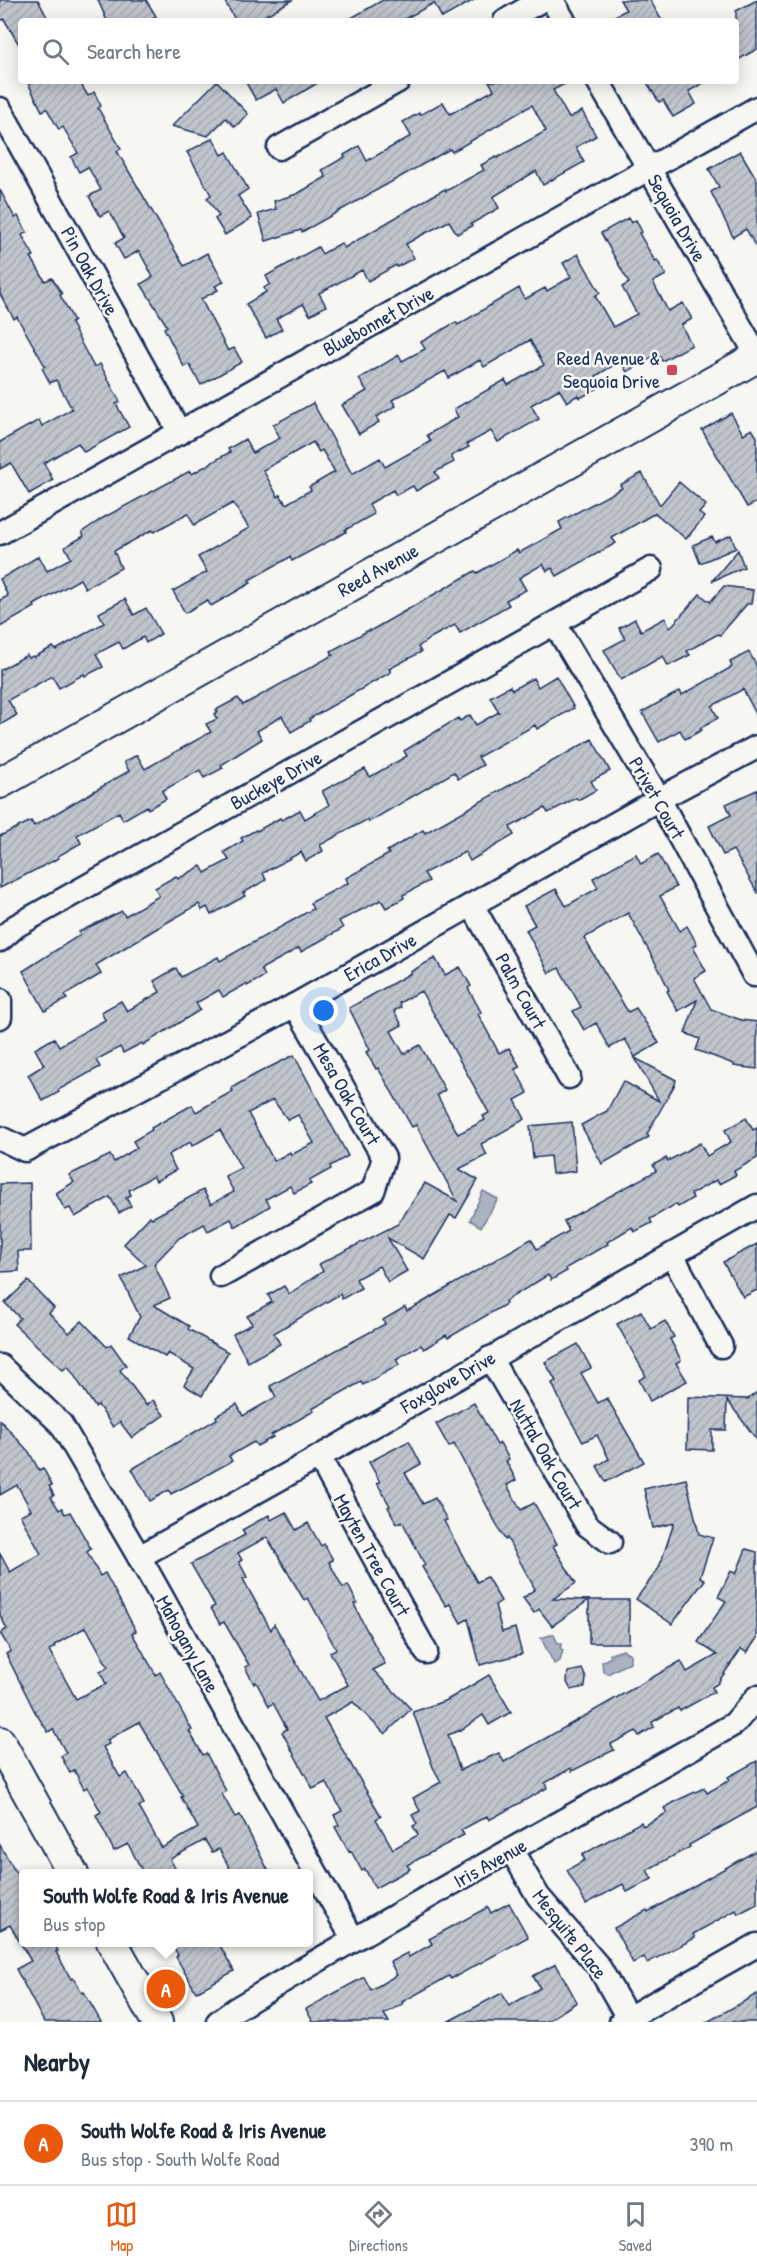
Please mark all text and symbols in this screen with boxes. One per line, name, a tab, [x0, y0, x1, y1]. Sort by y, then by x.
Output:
search box	[18, 18, 739, 84]
icon: search	[39, 35, 72, 68]
text: Search here	[87, 36, 181, 66]
street label: Sequoia Drive	[641, 169, 713, 267]
street label: Pin Oak Drive	[55, 222, 126, 320]
street label: Bluebonnet Drive	[317, 279, 438, 362]
place label: Reed Avenue & Sequoia Drive	[557, 344, 660, 394]
marker: Reed Avenue & Sequoia Drive	[665, 363, 679, 377]
street label: Reed Avenue	[333, 536, 423, 603]
street label: Buckeye Drive	[225, 743, 326, 816]
street label: Privet Court	[623, 752, 692, 845]
street label: Erica Drive	[339, 926, 421, 987]
street label: Palm Court	[490, 948, 554, 1034]
your location	[309, 996, 338, 1025]
street label: Mesa Oak Court	[307, 1038, 388, 1151]
street label: Foxglove Drive	[395, 1344, 500, 1420]
street label: Nuttal Oak Court	[504, 1393, 590, 1515]
street label: Mayten Tree Court	[328, 1489, 418, 1622]
street label: Mahogany Lane	[151, 1590, 226, 1697]
street label: Iris Avenue	[448, 1831, 531, 1894]
popup	[19, 1869, 313, 1947]
text: South Wolfe Road & Iris Avenue	[43, 1880, 289, 1910]
street label: Mesquite Place	[527, 1883, 614, 1984]
text: Bus stop	[43, 1910, 105, 1937]
pin: A	[146, 1966, 186, 2012]
text: Nearby	[24, 2044, 90, 2079]
text: South Wolfe Road & Iris Avenue	[81, 2115, 326, 2145]
text: A	[39, 2130, 48, 2157]
text: 390 m	[690, 2130, 733, 2157]
text: Bus stop · South Wolfe Road	[81, 2145, 279, 2172]
tab: Map	[105, 2198, 138, 2256]
tab: Directions	[349, 2198, 408, 2256]
tab: Saved	[619, 2198, 652, 2256]

